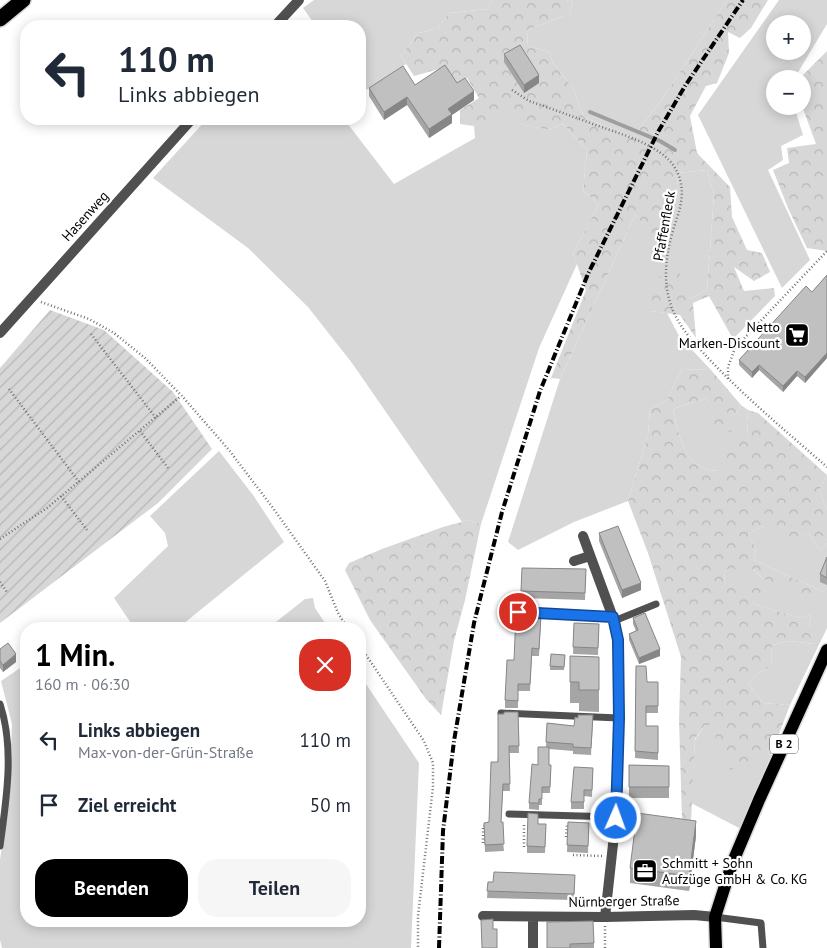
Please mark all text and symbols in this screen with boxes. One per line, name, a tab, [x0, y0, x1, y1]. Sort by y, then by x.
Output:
map controls	[766, 15, 811, 115]
button: +	[766, 15, 811, 60]
text: 110 m	[118, 36, 215, 82]
icon: left	[35, 40, 100, 105]
button: −	[766, 70, 811, 115]
text: Links abbiegen	[118, 80, 260, 108]
street label: Hasenweg	[58, 187, 112, 245]
street label: Pfaffenfleck	[649, 189, 679, 262]
place label: Netto Marken-Discount	[679, 318, 780, 352]
supermarket icon: Netto Marken-Discount	[784, 322, 810, 348]
pin	[497, 591, 539, 633]
icon: arrive	[504, 598, 532, 626]
text: 1 Min.	[35, 635, 115, 674]
button: close	[299, 639, 351, 691]
text: 160 m · 06:30	[35, 674, 130, 694]
text: Links abbiegen	[78, 718, 200, 742]
icon: left	[35, 726, 63, 754]
text: 110 m	[299, 728, 351, 752]
road number: B 2	[770, 734, 798, 754]
text: Max-von-der-Grün-Straße	[78, 742, 254, 762]
icon: arrive	[35, 791, 63, 819]
position arrow	[589, 791, 641, 843]
text: Ziel erreicht	[78, 793, 176, 817]
text: 50 m	[310, 793, 351, 817]
place label: Schmitt + Sohn Aufzüge GmbH & Co. KG	[662, 854, 807, 888]
office icon: Schmitt + Sohn Aufzüge GmbH & Co. KG	[632, 858, 658, 884]
button: Beenden	[35, 859, 188, 917]
button: Teilen	[198, 859, 351, 917]
street label: Nürnberger Straße	[568, 891, 680, 911]

